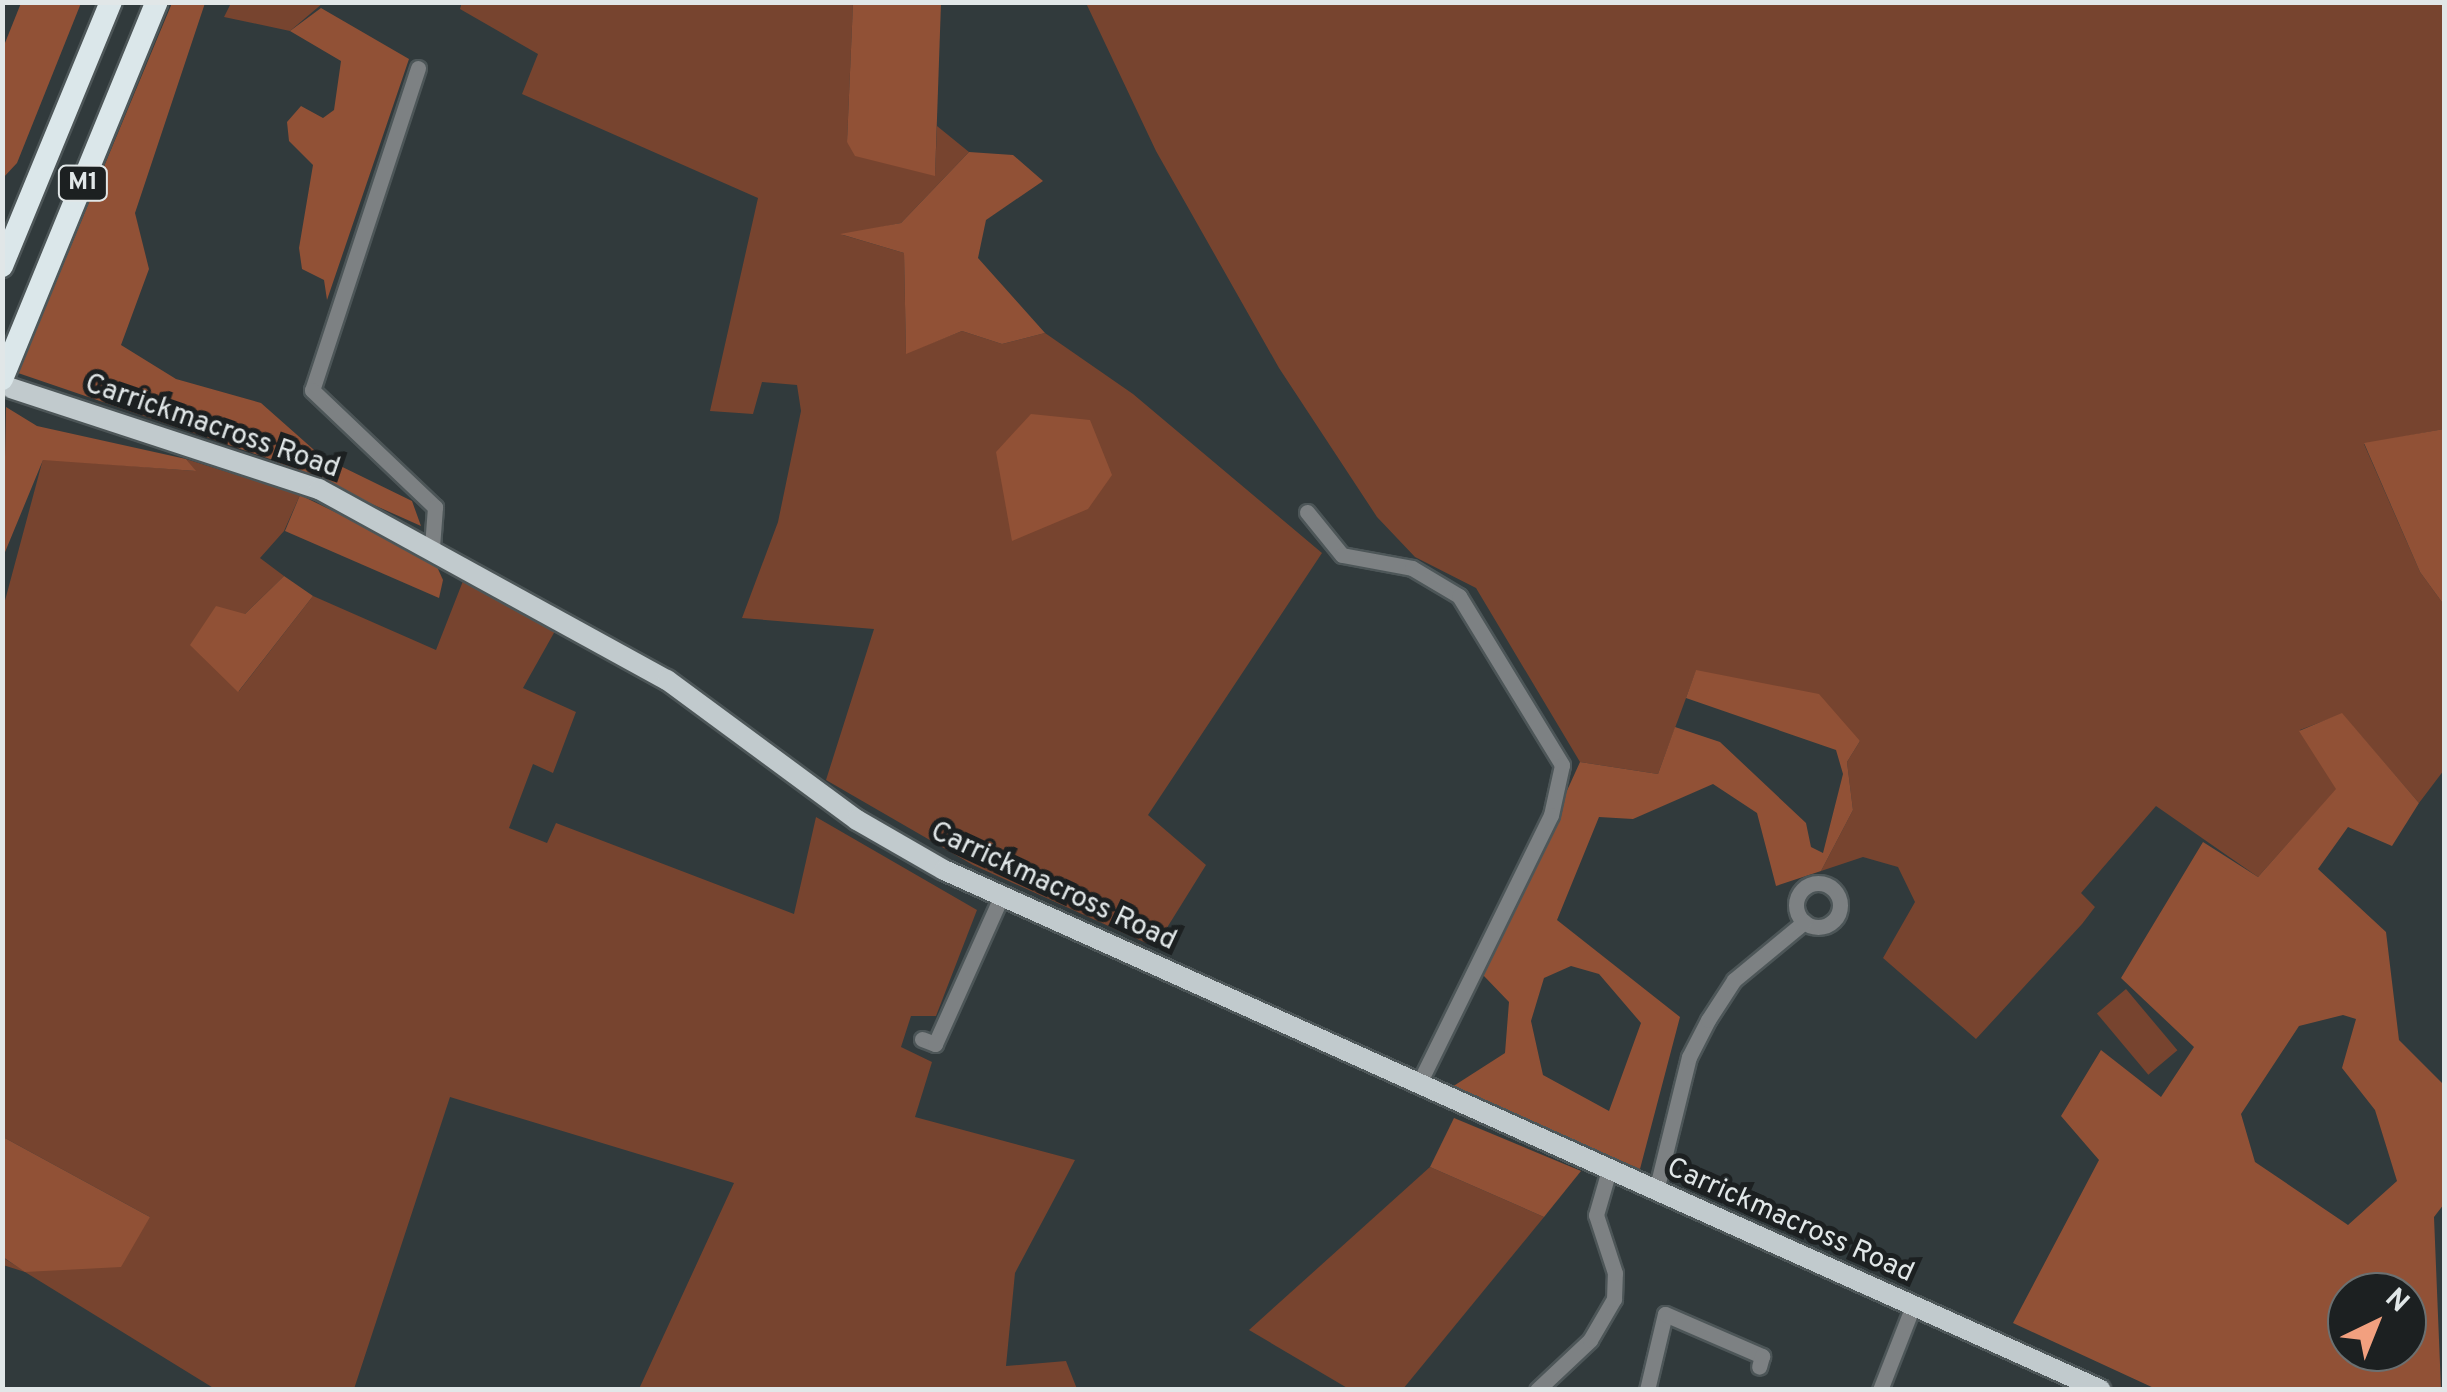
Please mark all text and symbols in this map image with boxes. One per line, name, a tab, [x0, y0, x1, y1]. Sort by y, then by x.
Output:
road number: M1	[56, 163, 110, 203]
street label: Carrickmacross Road	[80, 368, 344, 486]
street label: Carrickmacross Road	[925, 815, 1181, 959]
street label: Carrickmacross Road	[1661, 1151, 1919, 1291]
north arrow	[2327, 1272, 2427, 1372]
text: N	[2376, 1281, 2416, 1322]

